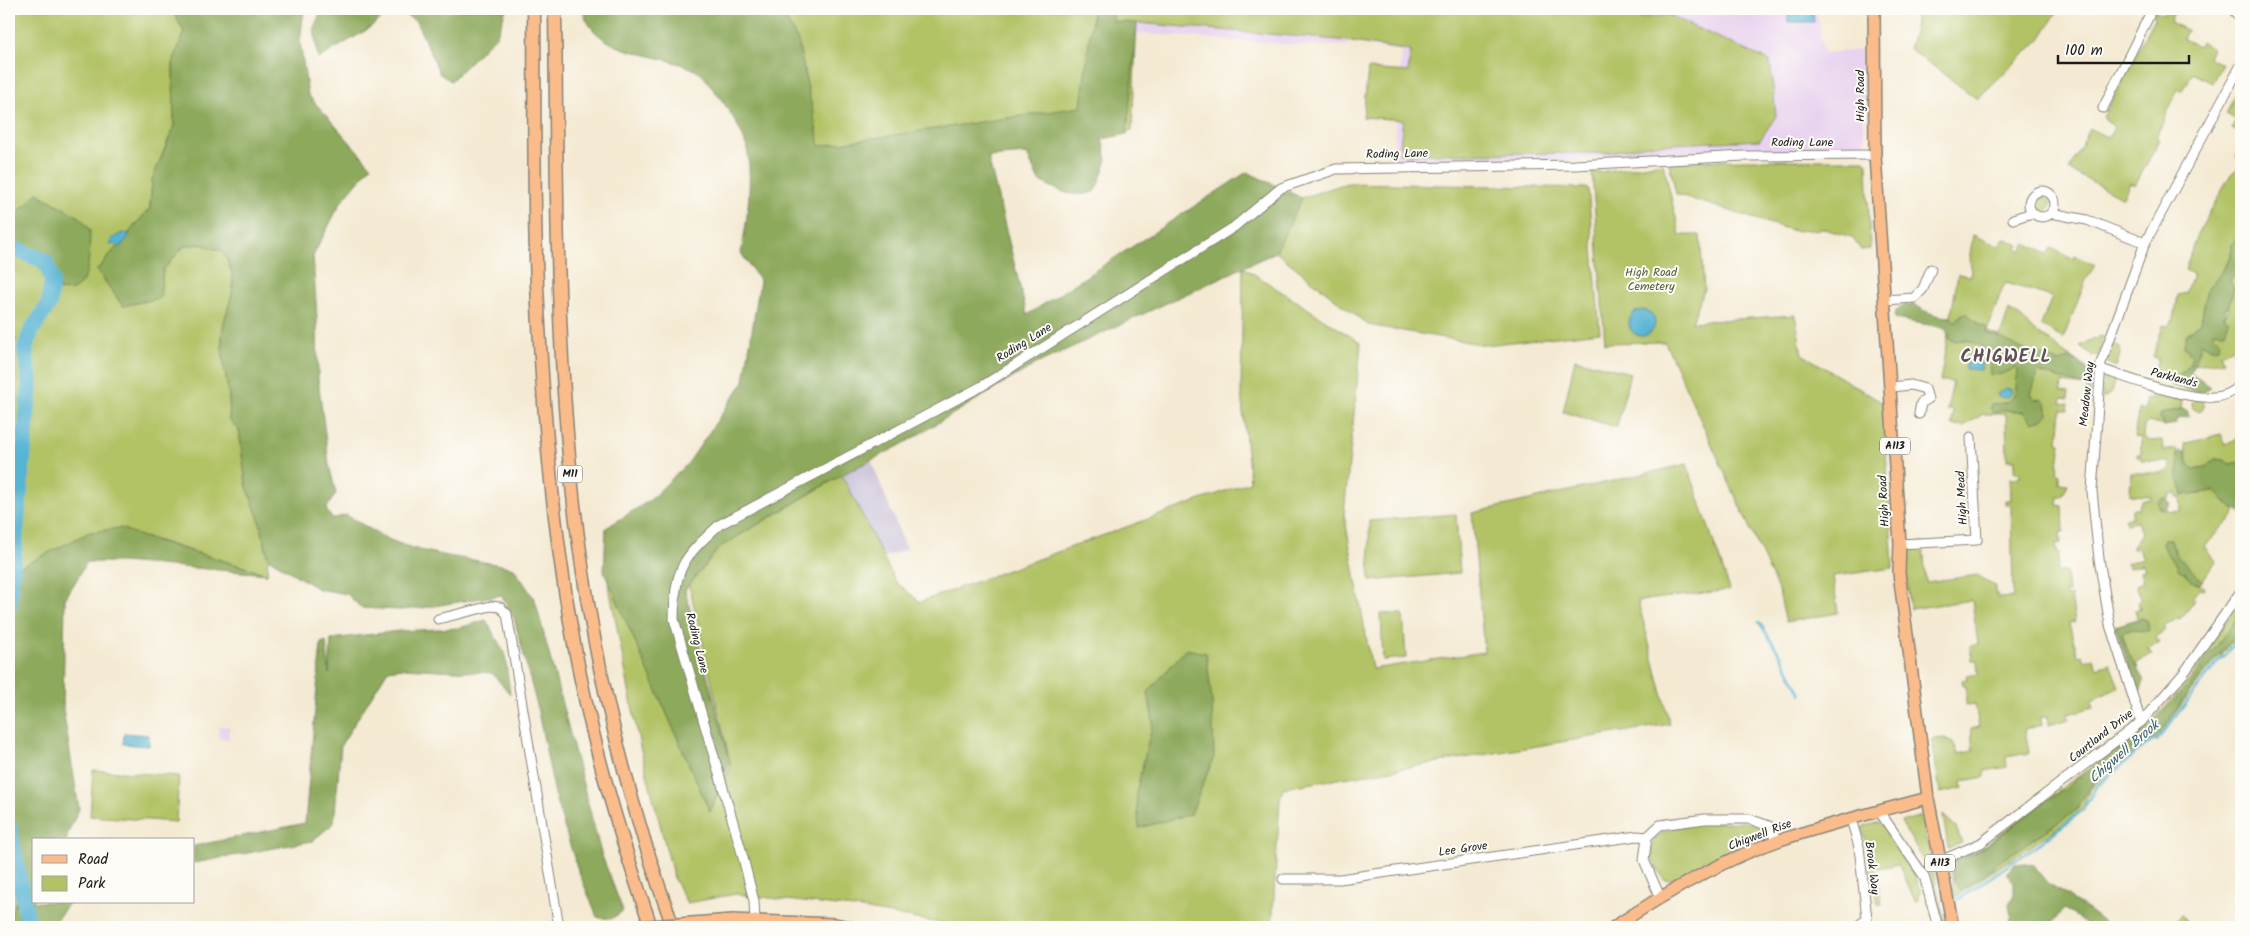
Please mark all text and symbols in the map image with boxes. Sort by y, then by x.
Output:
scale bar [2058,32,2189,64]
text: 100 m [2065,39,2103,63]
street label: High Road [1851,69,1870,122]
street label: Roding Lane [1771,133,1834,152]
street label: Roding Lane [1366,144,1429,164]
park label: High Road Cemetery [1625,263,1678,296]
street label: Roding Lane [993,318,1056,368]
district label: CHIGWELL [1961,343,2051,372]
street label: Meadow Way [2074,360,2100,428]
street label: Parklands [2149,363,2199,393]
road number: A113 [1880,438,1910,454]
road number: M11 [558,466,582,482]
street label: High Mead [1951,469,1973,526]
street label: High Road [1873,474,1895,527]
street label: Roding Lane [680,611,714,676]
street label: Courtland Drive [2064,704,2138,767]
water label: Chigwell Brook [2084,714,2166,789]
street label: Chigwell Rise [1725,814,1795,856]
street label: Lee Grove [1437,836,1489,862]
legend [32,838,195,904]
street label: Brook Way [1859,840,1885,896]
text: Road [78,848,109,872]
road number: A113 [1925,854,1955,871]
text: Park [78,872,106,896]

